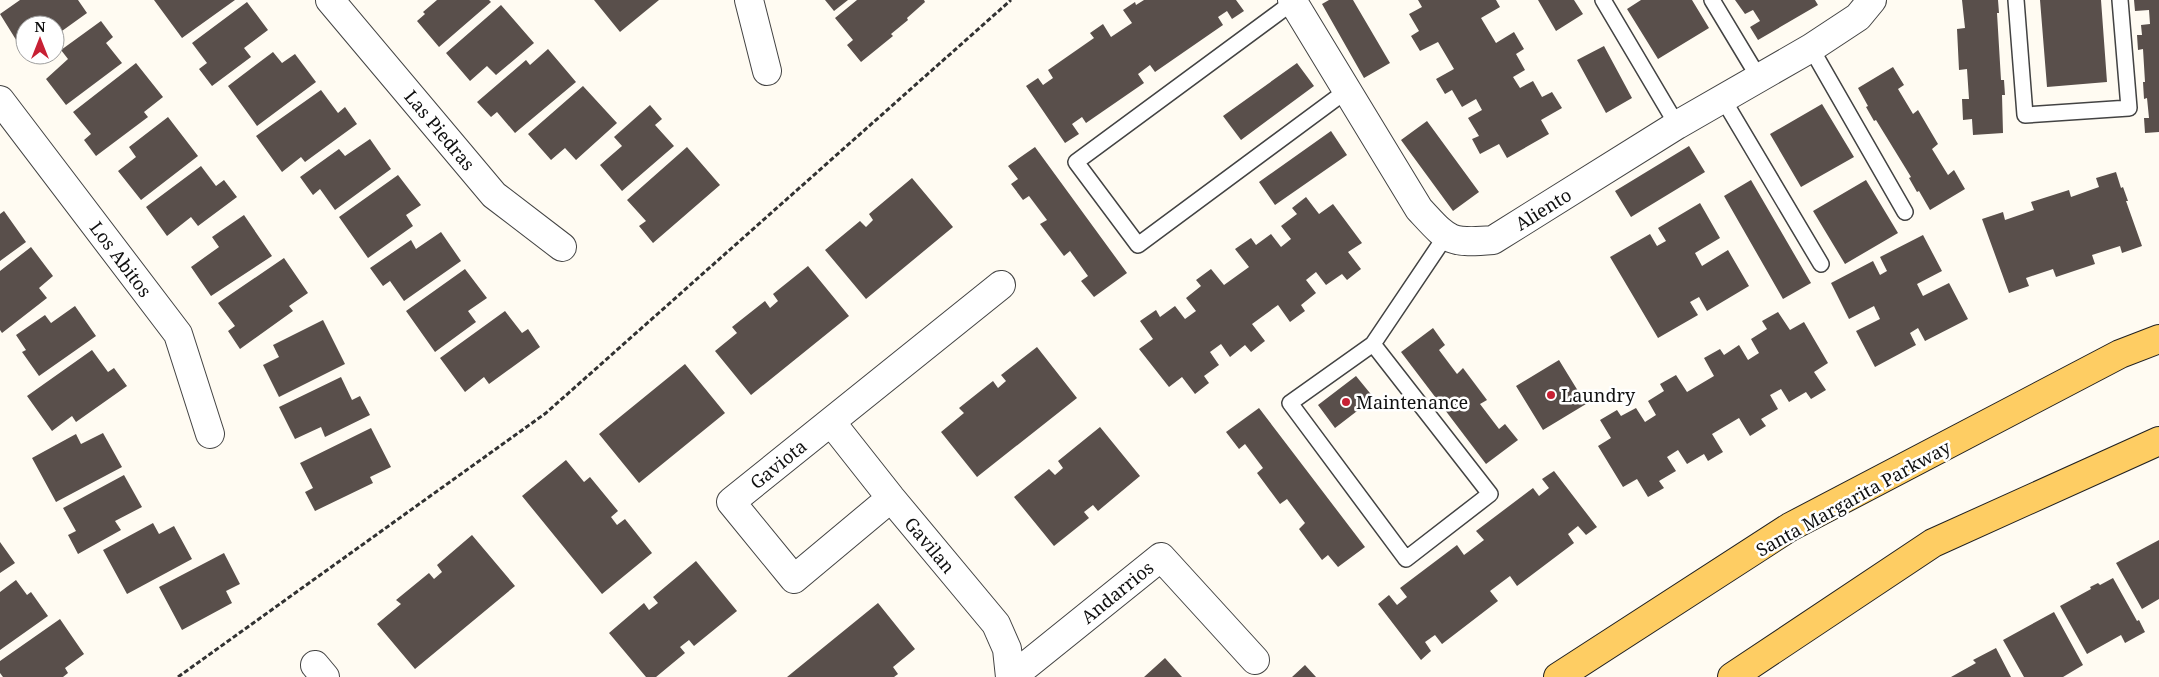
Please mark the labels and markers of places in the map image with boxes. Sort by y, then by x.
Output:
place label: Laundry [1561,383,1636,407]
marker: Laundry [1545,389,1557,401]
place label: Maintenance [1356,390,1468,414]
marker: Maintenance [1340,396,1352,408]

